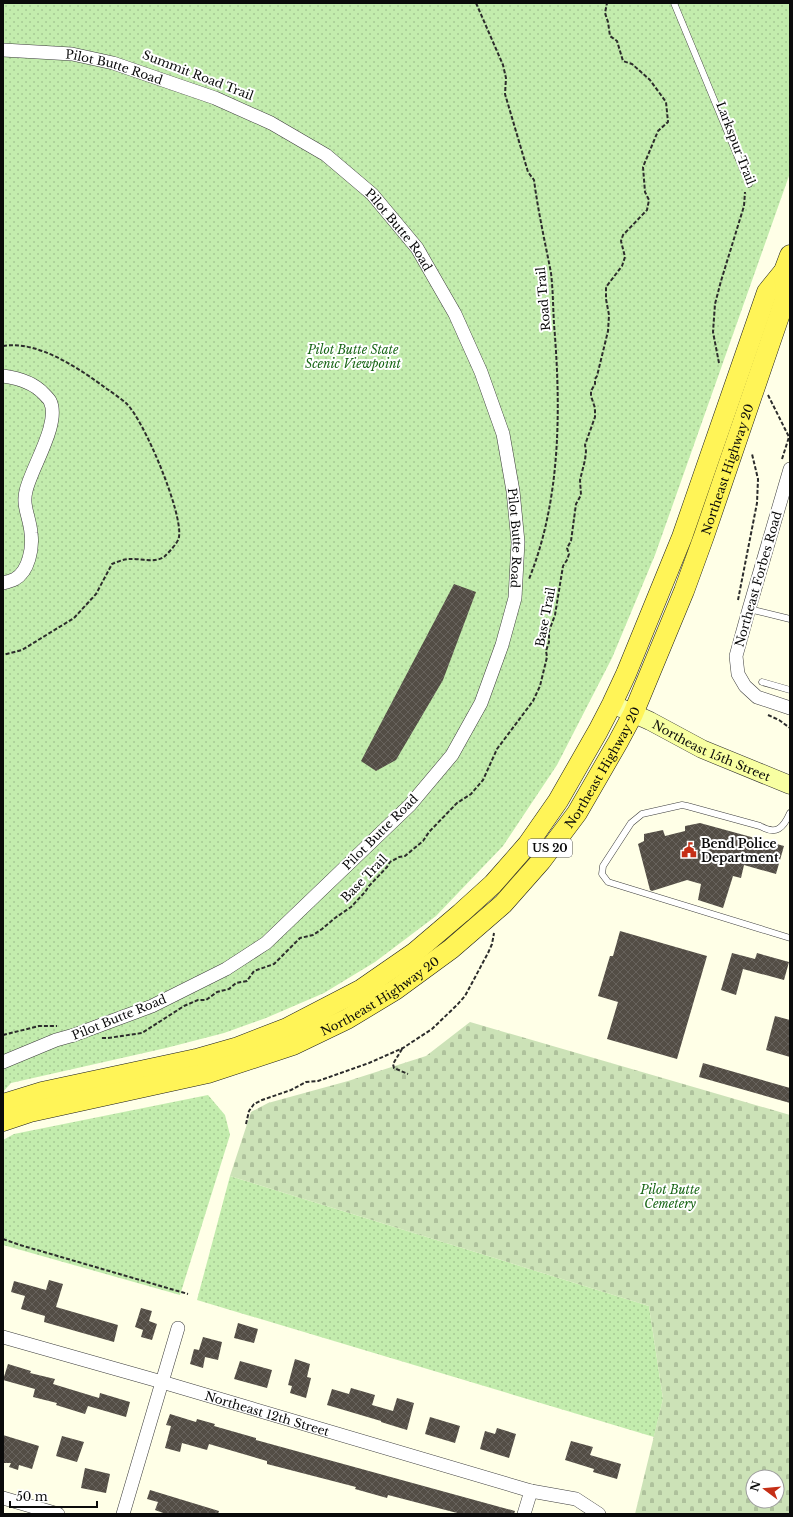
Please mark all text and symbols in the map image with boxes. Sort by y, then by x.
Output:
street label: Pilot Butte Road [65,46,165,87]
street label: Summit Road Trail [140,47,256,103]
street label: Larkspur Trail [713,99,759,187]
street label: Pilot Butte Road [363,185,436,273]
street label: Road Trail [533,266,553,332]
park label: Pilot Butte State Scenic Viewpoint [305,342,402,371]
street label: Northeast Highway 20 [698,401,756,536]
street label: Pilot Butte Road [505,487,526,589]
street label: Northeast Forbes Road [731,509,785,649]
street label: Base Trail [532,586,558,648]
street label: Northeast Highway 20 [561,704,643,831]
street label: Northeast 15th Street [650,716,773,784]
street label: Pilot Butte Road [339,791,421,873]
place label: Bend Police Department [701,836,779,865]
road number: US 20 [528,839,572,857]
public building icon: Bend Police Department [680,841,698,859]
street label: Base Trail [338,851,390,905]
street label: Northeast Highway 20 [318,953,442,1038]
street label: Pilot Butte Road [70,991,168,1043]
park label: Pilot Butte Cemetery [639,1182,700,1211]
street label: Northeast 12th Street [203,1388,332,1439]
north arrow [745,1469,785,1509]
text: N [747,1479,764,1493]
scale bar [10,1483,97,1509]
text: 50 m [16,1489,48,1504]

